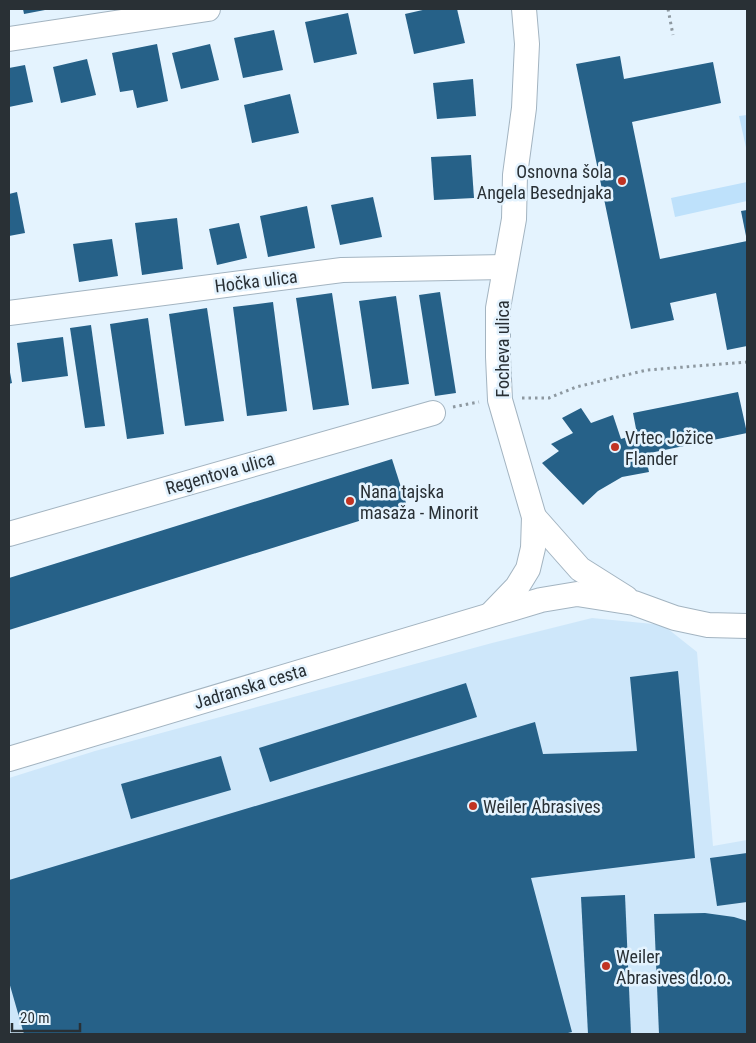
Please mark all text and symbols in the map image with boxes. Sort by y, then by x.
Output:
place label: Osnovna šola Angela Besednjaka [477,161,612,203]
marker: Osnovna šola Angela Besednjaka [616,175,628,187]
street label: Hočka ulica [213,266,299,296]
street label: Focheva ulica [492,300,513,398]
place label: Vrtec Jožice Flander [625,427,713,469]
marker: Vrtec Jožice Flander [609,441,621,453]
street label: Regentova ulica [163,447,277,499]
place label: Nana tajska masaža - Minorit [360,481,479,523]
marker: Nana tajska masaža - Minorit [344,495,356,507]
street label: Jadranska cesta [191,659,309,713]
place label: Weiler Abrasives [483,796,601,817]
marker: Weiler Abrasives [467,800,479,812]
place label: Weiler Abrasives d.o.o. [616,946,731,988]
marker: Weiler Abrasives d.o.o. [600,960,612,972]
scale bar [12,1000,80,1032]
text: 20 m [20,1009,50,1027]

